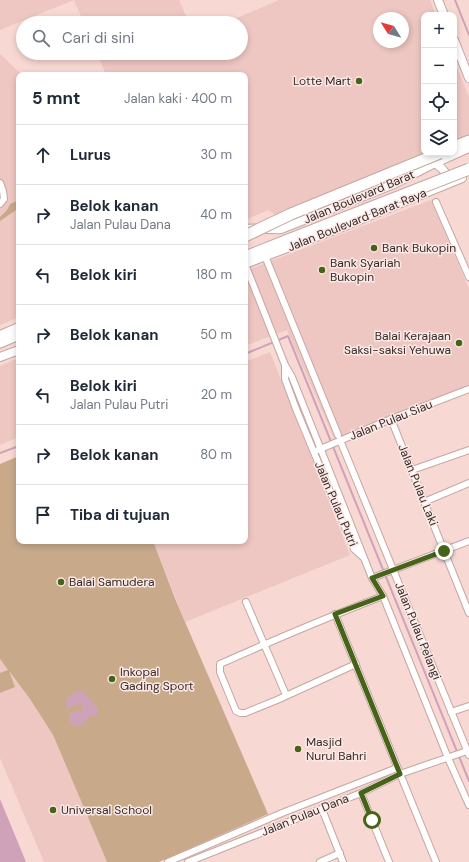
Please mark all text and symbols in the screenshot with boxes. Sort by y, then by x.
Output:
north arrow [373,12,409,48]
map controls [421,12,457,156]
button: + [421,12,457,48]
search box [16,16,248,60]
icon: search [30,27,52,49]
text: Cari di sini [62,28,134,48]
button: − [421,48,457,84]
place label: Lotte Mart [293,73,351,89]
marker: Lotte Mart [354,76,364,86]
button: locate [421,84,457,120]
text: 5 mnt [32,87,80,109]
text: Jalan kaki · 400 m [124,90,232,107]
button: layers [421,120,457,156]
icon: ahead [32,144,54,166]
text: Lurus [70,145,111,165]
text: 30 m [200,146,232,163]
street label: Jalan Boulevard Barat [301,166,417,228]
street label: Jalan Boulevard Barat Raya [285,185,429,255]
text: Belok kanan [70,196,158,216]
icon: right [32,204,54,226]
text: 40 m [200,206,232,223]
text: Jalan Pulau Dana [70,216,171,233]
place label: Bank Bukopin [382,240,456,256]
marker: Bank Bukopin [369,243,379,253]
place label: Bank Syariah Bukopin [330,255,401,285]
icon: left [32,264,54,286]
text: Belok kiri [70,265,137,285]
marker: Bank Syariah Bukopin [317,265,327,275]
text: 180 m [196,266,232,283]
icon: right [32,324,54,346]
text: Belok kanan [70,325,158,345]
text: 50 m [200,326,232,343]
place label: Balai Kerajaan Saksi-saksi Yehuwa [344,328,451,358]
marker: Balai Kerajaan Saksi-saksi Yehuwa [454,338,464,348]
text: Belok kiri [70,376,137,396]
icon: left [32,384,54,406]
text: 20 m [201,386,232,403]
text: Jalan Pulau Putri [70,396,168,413]
street label: Jalan Pulau Siau [347,396,435,444]
street label: Jalan Pulau Laki [394,442,442,528]
icon: right [32,444,54,466]
text: Belok kanan [70,445,158,465]
text: 80 m [200,446,232,463]
street label: Jalan Pulau Putri [311,459,361,549]
icon: arrive [32,504,54,526]
text: Tiba di tujuan [70,505,170,525]
route end [435,542,453,560]
place label: Balai Samudera [69,574,154,590]
marker: Balai Samudera [56,577,66,587]
street label: Jalan Pulau Pelangi [391,580,445,682]
place label: Inkopal Gading Sport [120,664,194,694]
marker: Inkopal Gading Sport [107,674,117,684]
place label: Masjid Nurul Bahri [306,734,366,764]
marker: Masjid Nurul Bahri [293,744,303,754]
street label: Jalan Pulau Dana [259,790,351,840]
place label: Universal School [61,802,152,818]
marker: Universal School [48,805,58,815]
route start [363,811,381,829]

